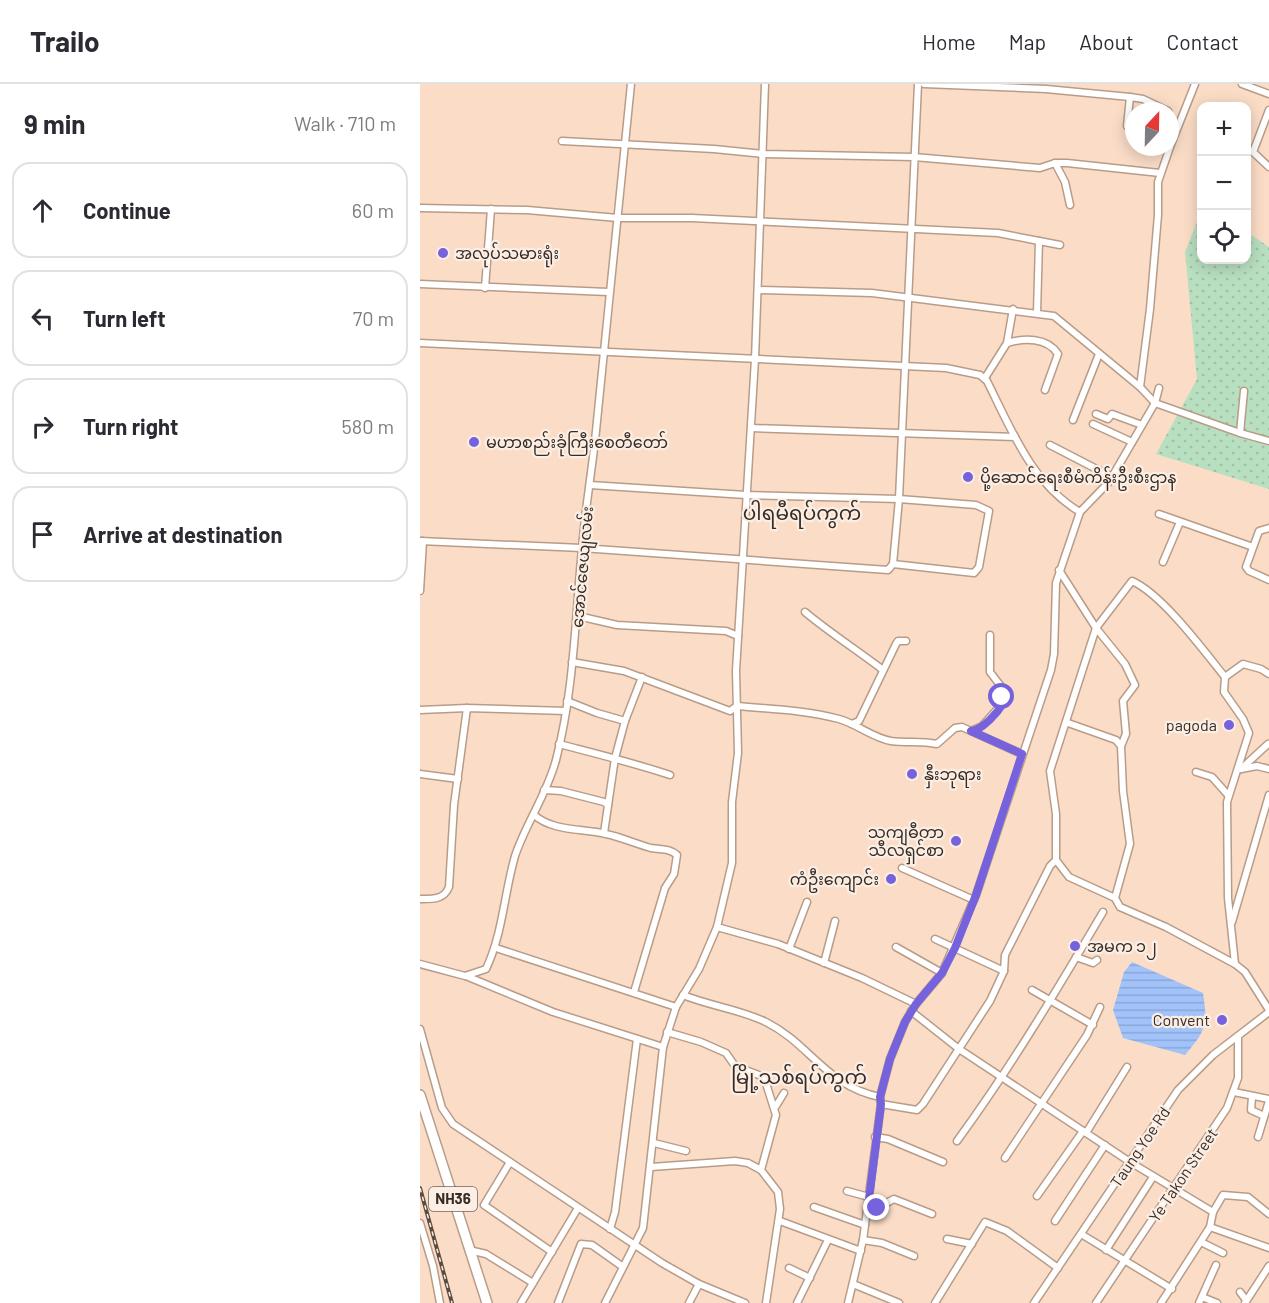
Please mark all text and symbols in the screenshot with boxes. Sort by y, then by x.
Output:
text: Trailo [30,24,100,58]
text: Home [922,29,976,54]
text: Map [1009,29,1046,54]
text: About [1079,29,1134,54]
text: Contact [1167,29,1239,54]
north arrow [1125,102,1179,156]
map controls [1197,102,1251,264]
button: + [1197,102,1251,156]
text: 9 min [24,108,86,139]
text: Walk · 710 m [294,111,396,135]
button: − [1197,156,1251,210]
icon: ahead [26,194,59,227]
text: Continue [83,197,171,223]
text: 60 m [352,198,394,222]
button: locate [1197,210,1251,264]
place label: အလုပ်သမားရုံး [455,242,559,268]
marker: အလုပ်သမားရုံး [436,246,450,260]
icon: left [26,302,59,335]
text: Turn left [83,305,166,331]
text: 70 m [353,306,394,330]
icon: right [26,410,59,443]
text: Turn right [83,413,178,439]
text: 580 m [341,414,394,438]
place label: မဟာစည်းခုံကြီးစေတီတော် [486,431,668,457]
marker: မဟာစည်းခုံကြီးစေတီတော် [467,435,481,449]
place label: ပို့ဆောင်ရေးစီမံကိန်းဦးစီးဌာန [980,466,1176,491]
marker: ပို့ဆောင်ရေးစီမံကိန်းဦးစီးဌာန [961,470,975,484]
district label: ပါရမီရပ်ကွက် [743,499,861,529]
street label: အောင်ဇေယျလမ်း [566,505,601,629]
icon: arrive [26,518,59,551]
text: Arrive at destination [83,521,282,547]
route start [988,683,1014,709]
place label: pagoda [1166,715,1217,734]
marker: pagoda [1222,718,1236,732]
place label: နှီးဘုရား [924,764,981,789]
marker: နှီးဘုရား [905,767,919,781]
place label: သကျဓီတာ သီလရှင်စာ [868,822,944,865]
marker: သကျဓီတာ သီလရှင်စာ [949,834,963,848]
place label: ကံဦးကျောင်း [790,868,879,893]
marker: ကံဦးကျောင်း [884,872,898,886]
place label: အမက ၁၂ [1087,936,1157,960]
marker: အမက ၁၂ [1068,939,1082,953]
place label: Convent [1153,1010,1210,1029]
marker: Convent [1215,1013,1229,1027]
district label: မြို့သစ်ရပ်ကွက် [731,1063,867,1093]
street label: Taung Yoe Rd [1106,1103,1173,1191]
street label: Ye Takon Street [1144,1124,1221,1225]
road number: NH36 [429,1187,477,1211]
route end [863,1194,889,1220]

